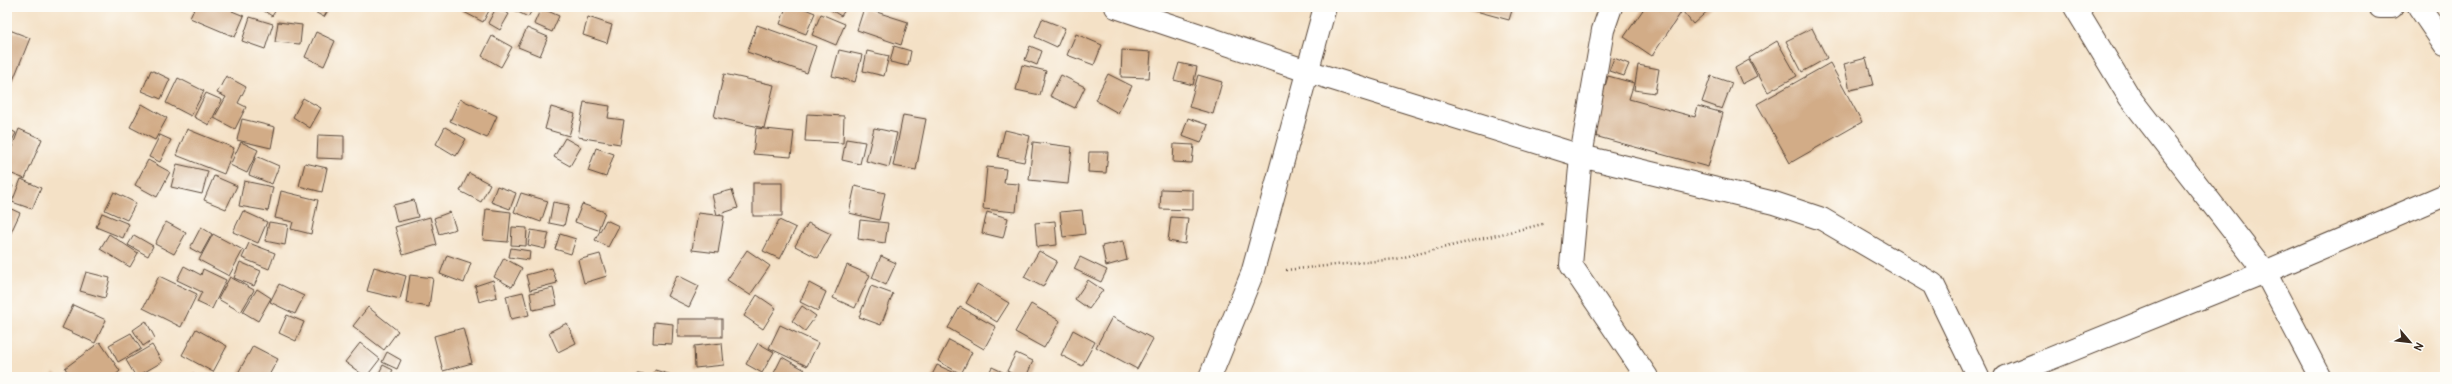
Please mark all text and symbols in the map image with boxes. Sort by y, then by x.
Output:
north arrow [2390,322,2430,362]
text: N [2411,340,2426,353]

